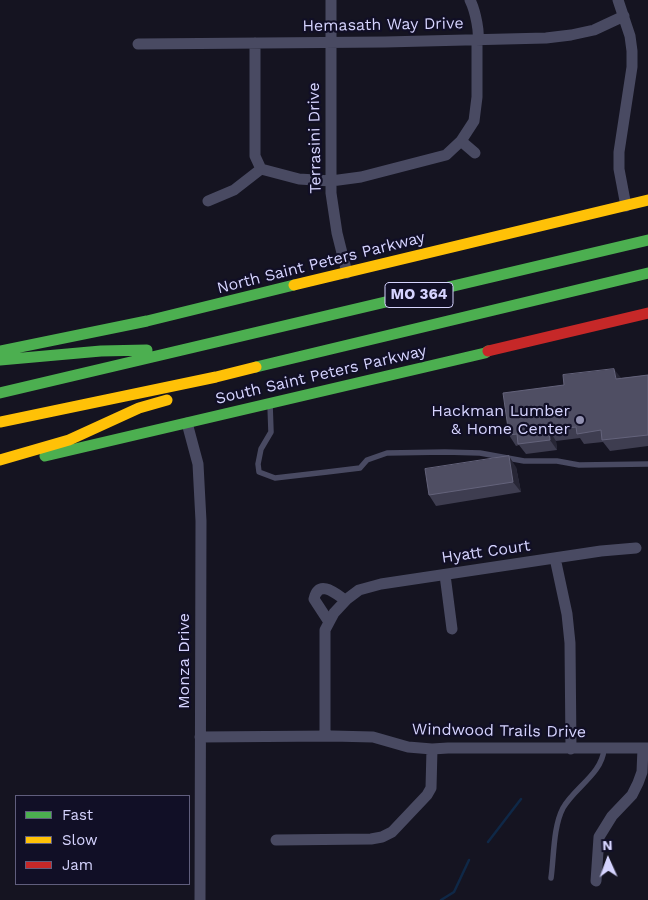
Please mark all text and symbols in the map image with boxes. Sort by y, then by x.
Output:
street label: Hemasath Way Drive [302,14,464,36]
street label: Terrasini Drive [304,82,326,194]
street label: North Saint Peters Parkway [215,228,427,298]
road number: MO 364 [385,282,453,308]
street label: South Saint Peters Parkway [213,341,429,409]
place label: Hackman Lumber & Home Center [431,401,570,439]
marker: Hackman Lumber & Home Center [574,414,586,426]
street label: Hyatt Court [440,536,532,568]
street label: Monza Drive [174,613,194,709]
street label: Windwood Trails Drive [412,720,586,742]
legend [15,795,190,885]
text: Fast [62,806,93,824]
text: Slow [62,831,98,849]
north arrow [583,835,633,885]
text: N [602,837,613,853]
text: Jam [62,856,93,874]

